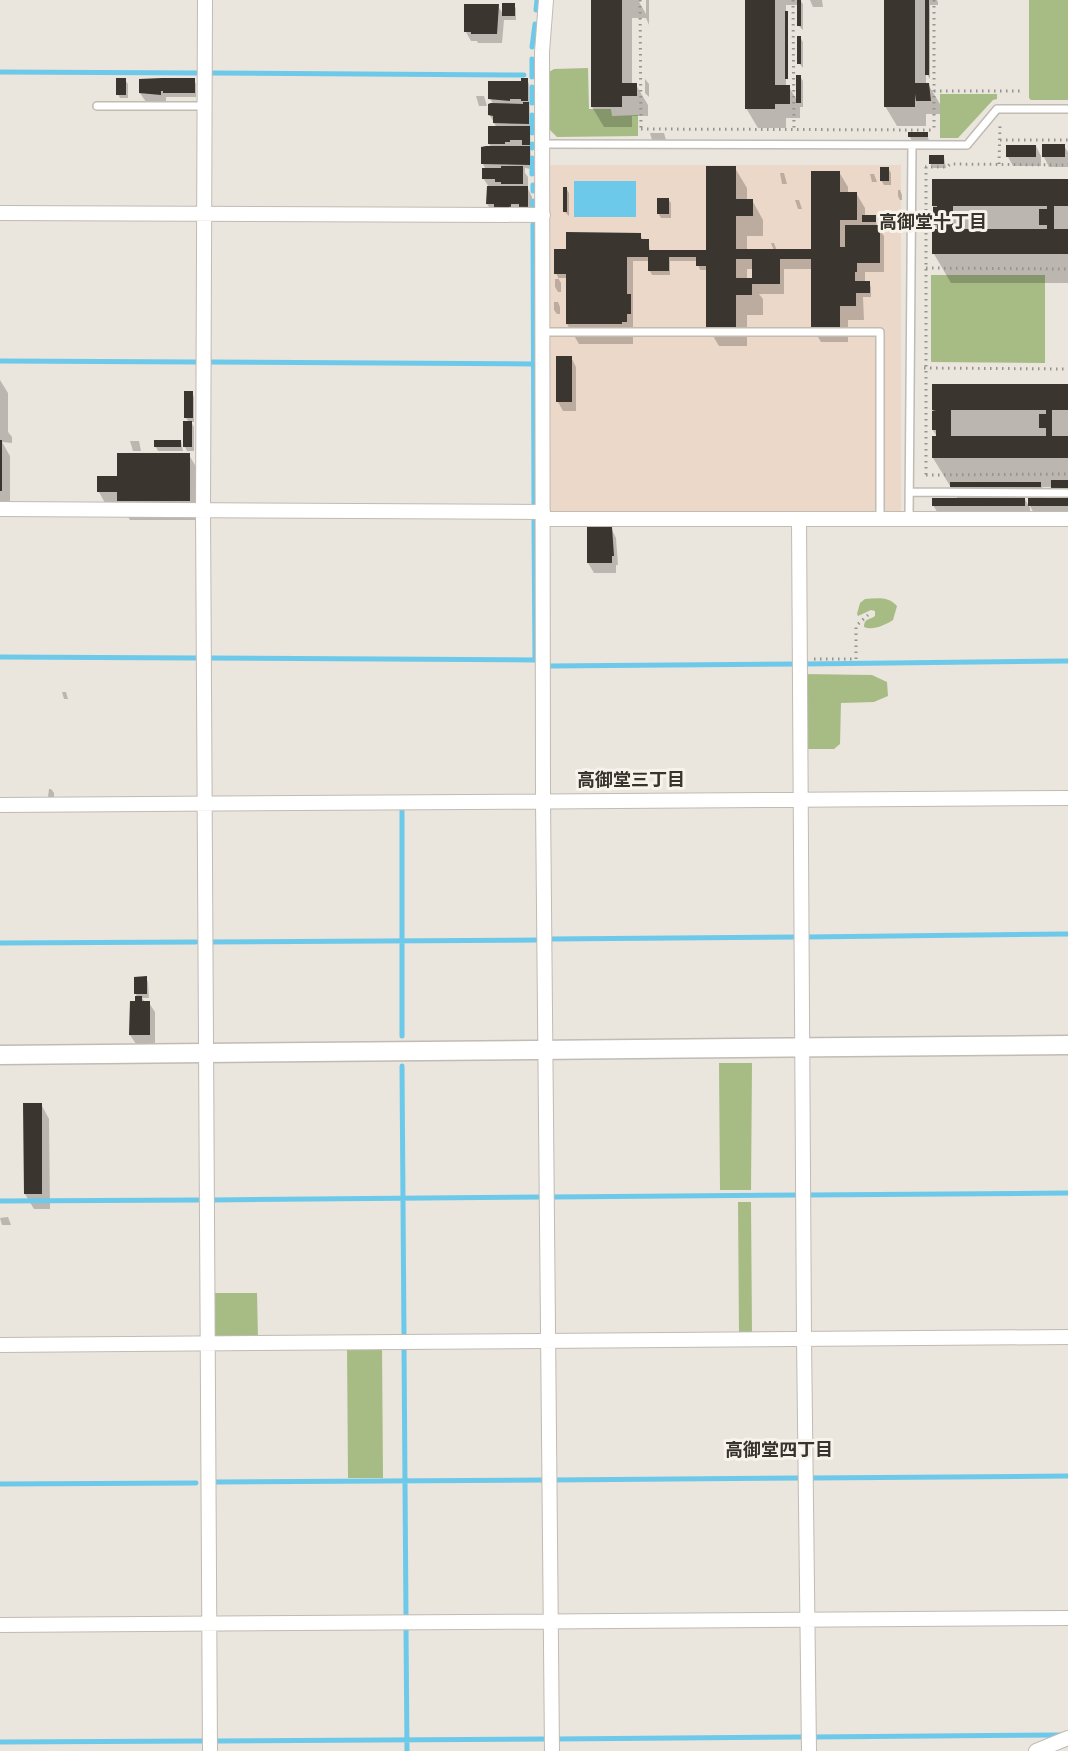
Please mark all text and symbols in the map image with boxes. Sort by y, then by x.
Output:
district label: 高御堂十丁目 [879,210,987,232]
district label: 高御堂三丁目 [577,768,685,790]
district label: 高御堂四丁目 [725,1438,833,1460]

